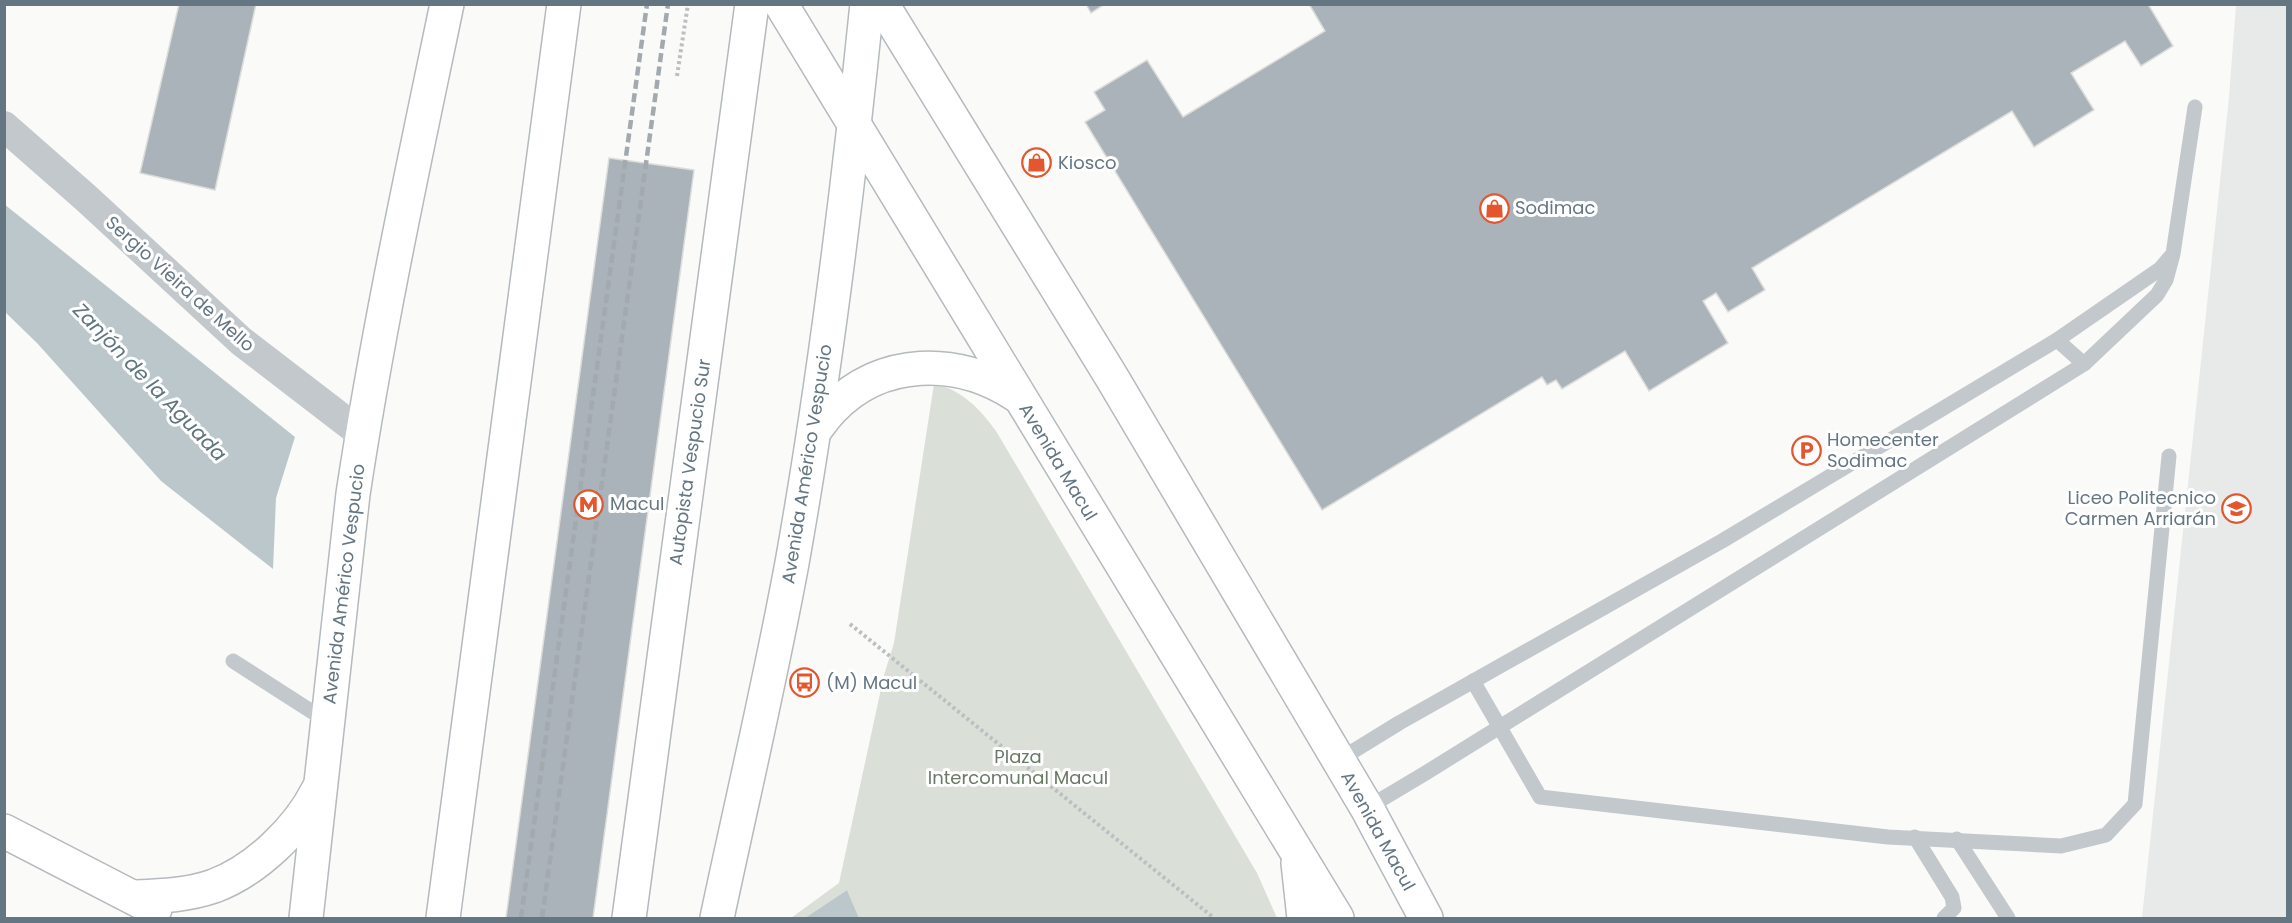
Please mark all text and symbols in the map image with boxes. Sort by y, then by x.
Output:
shop icon: Kiosco [1021,147,1053,179]
place label: Kiosco [1058,150,1117,175]
shop icon: Sodimac [1478,192,1510,224]
place label: Sodimac [1515,195,1595,220]
street label: Sergio Vieira de Mello [100,210,260,357]
water label: Zanjón de la Aguada [66,296,233,467]
street label: Avenida Américo Vespucio [775,342,838,585]
street label: Autopista Vespucio Sur [663,357,716,567]
street label: Avenida Macul [1013,398,1103,525]
place label: Homecenter Sodimac [1827,427,1939,473]
parking icon: Homecenter Sodimac [1790,434,1822,466]
street label: Avenida Américo Vespucio [316,462,371,706]
place label: Liceo Politecnico Carmen Arriarán [2065,485,2216,531]
metro station icon: Macul [573,488,605,520]
place label: Macul [610,491,665,516]
school or university icon: Liceo Politecnico Carmen Arriarán [2221,492,2253,524]
bus stop icon: (M) Macul [789,667,821,699]
place label: (M) Macul [826,670,917,695]
park label: Plaza Intercomunal Macul [928,744,1108,790]
street label: Avenida Macul [1335,767,1422,895]

